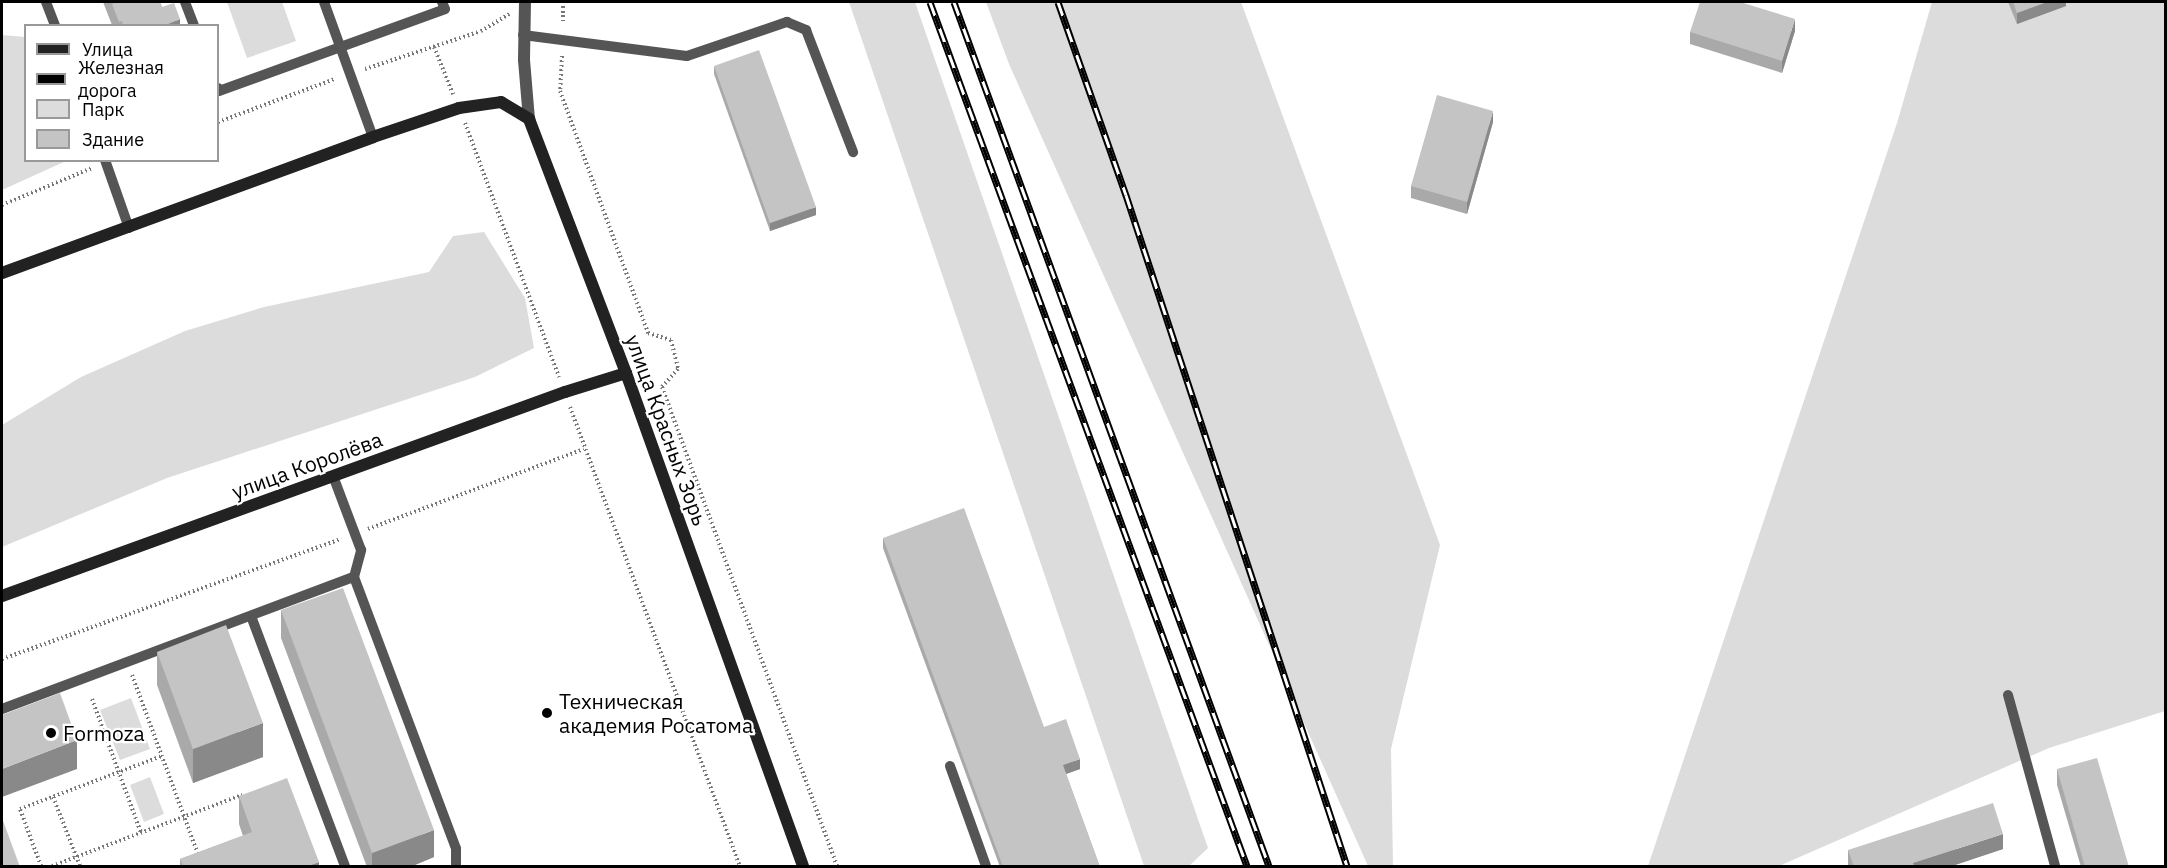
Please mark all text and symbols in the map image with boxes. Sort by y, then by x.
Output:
legend [24,24,219,162]
text: Улица [82,38,133,61]
text: Железная дорога [78,56,164,102]
text: Парк [82,98,124,121]
text: Здание [82,128,144,151]
street label: улица Красных Зорь [621,331,713,529]
street label: улица Королёва [228,426,386,504]
place label: Техническая академия Росатома [559,688,753,738]
marker: Техническая академия Росатома [540,706,554,720]
place label: Formoza [63,720,145,746]
marker: Formoza [44,726,58,740]

